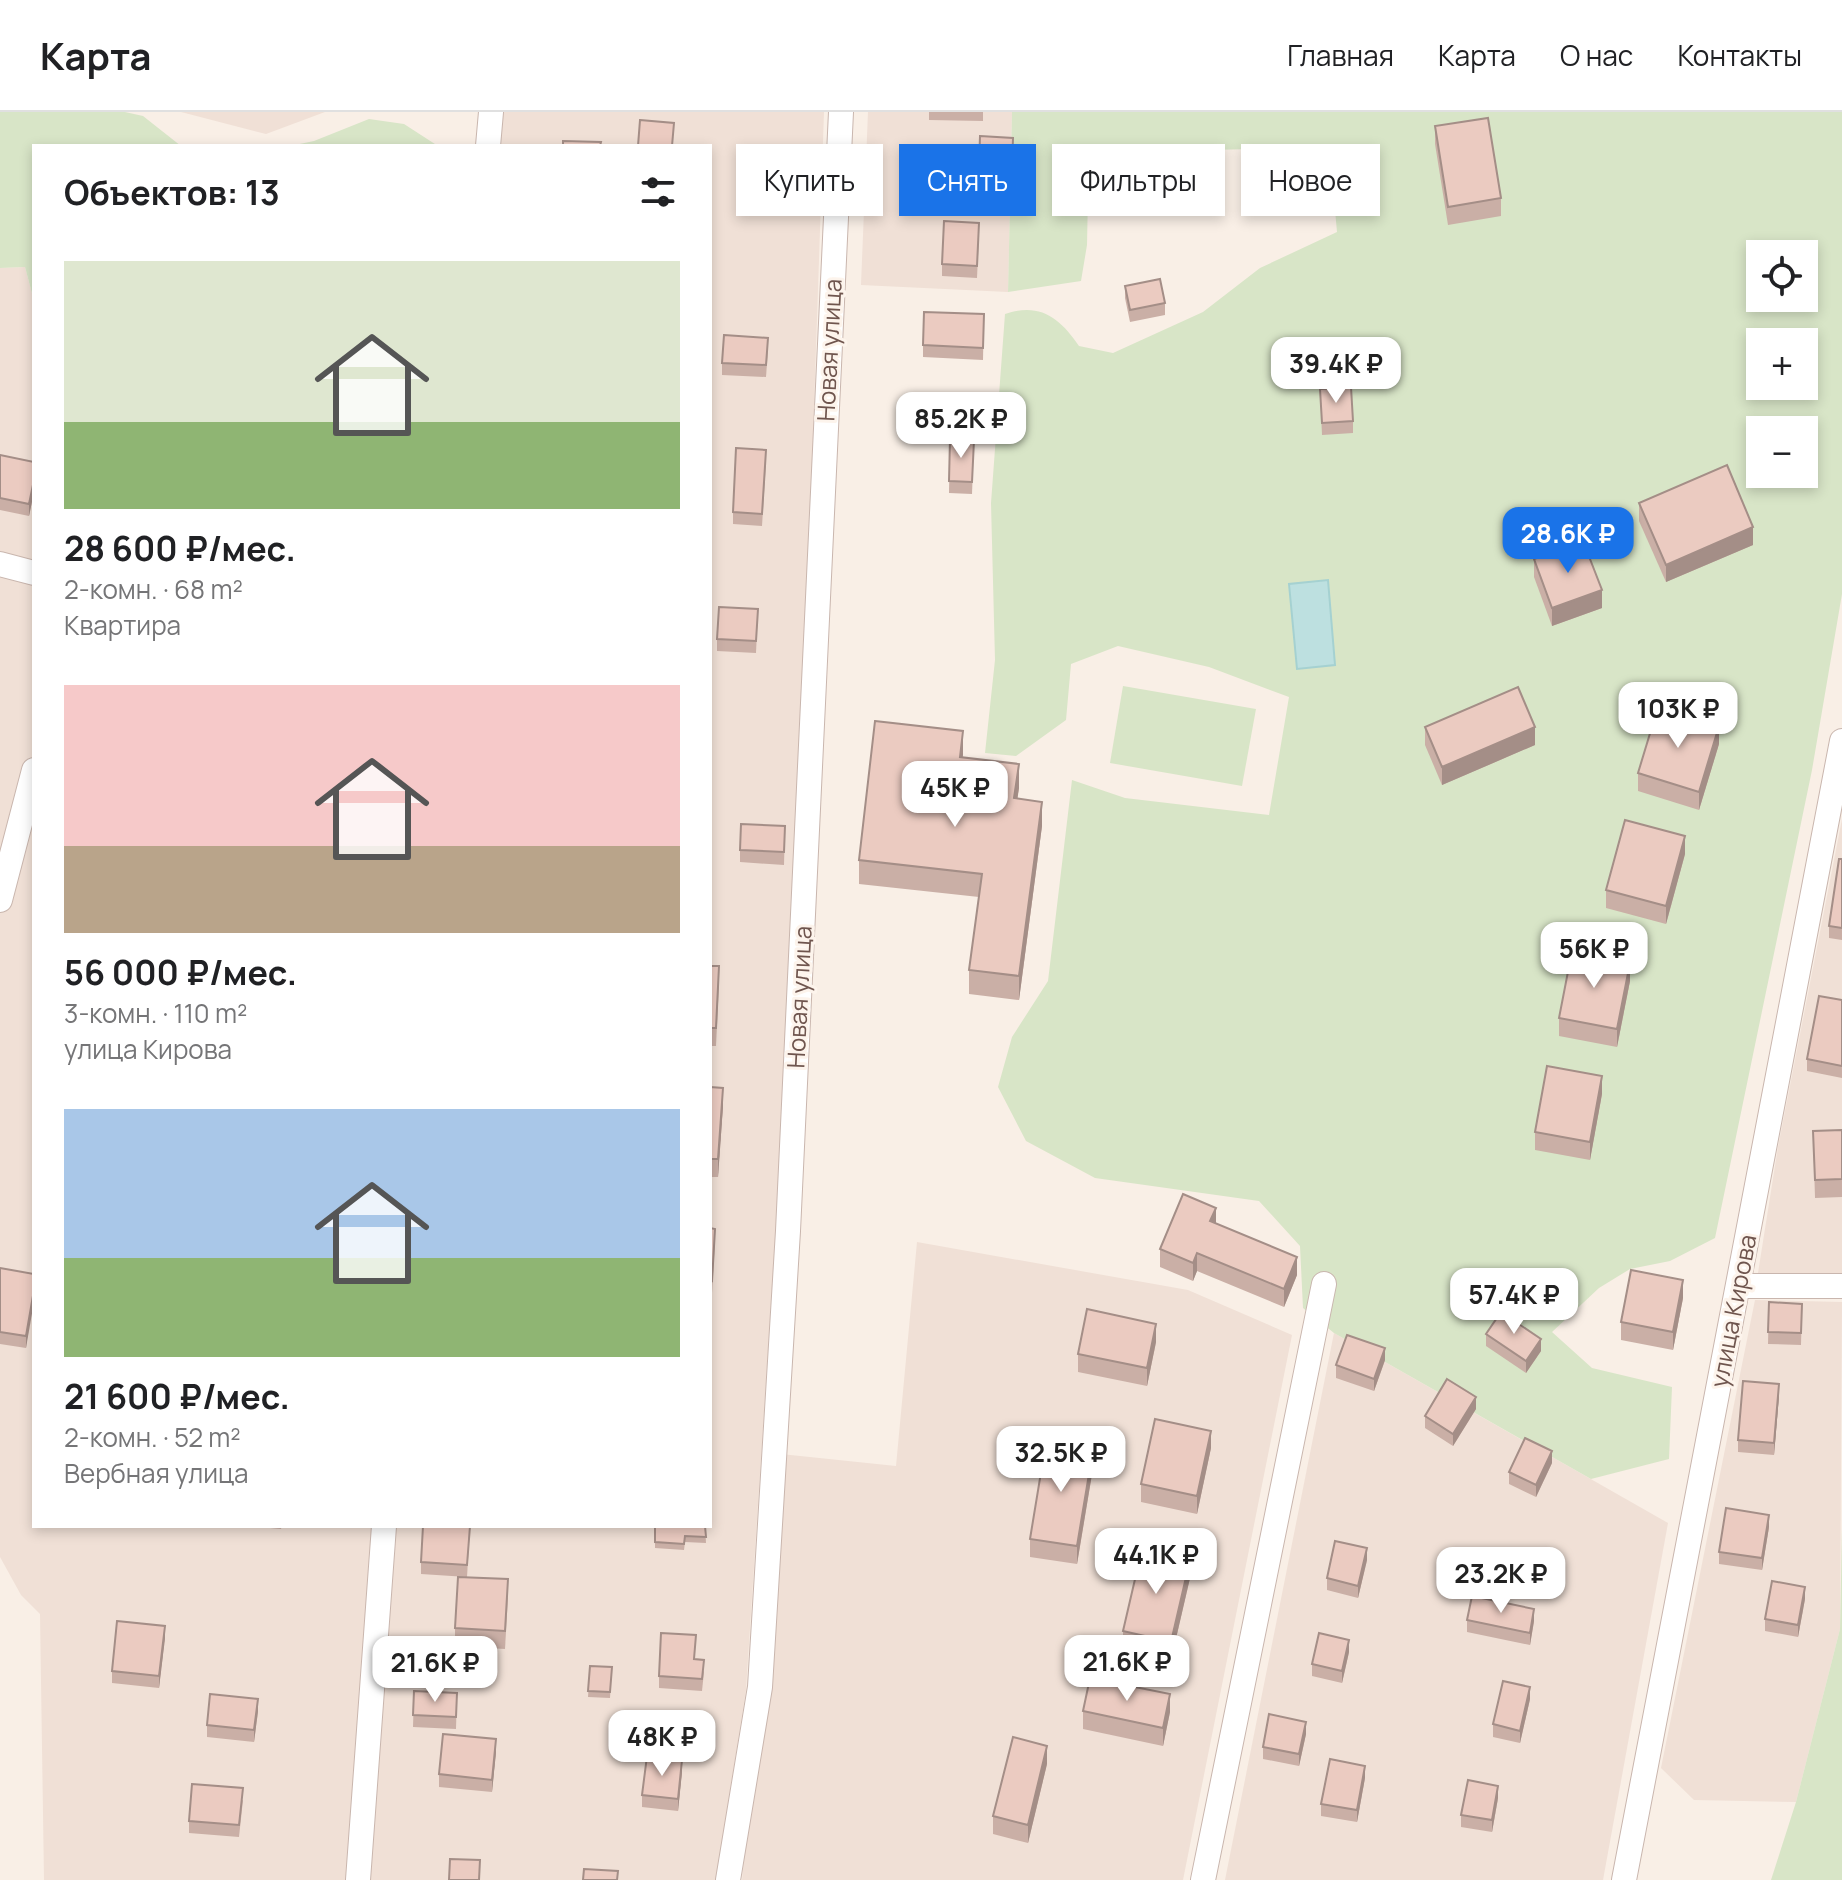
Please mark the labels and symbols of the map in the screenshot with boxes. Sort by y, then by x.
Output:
street label: Новая улица [808,278,849,422]
pin: 39.4K ₽ [1262,337,1410,405]
pin: 85.2K ₽ [887,392,1035,460]
pin: 28.6K ₽ [1494,507,1642,575]
pin: 103K ₽ [1613,682,1743,750]
pin: 45K ₽ [899,761,1011,829]
pin: 56K ₽ [1538,922,1650,990]
street label: Новая улица [778,925,819,1069]
street label: улица Кирова [1702,1231,1764,1390]
pin: 57.4K ₽ [1440,1268,1588,1336]
pin: 32.5K ₽ [987,1426,1135,1494]
pin: 44.1K ₽ [1082,1528,1230,1596]
pin: 23.2K ₽ [1427,1547,1575,1615]
pin: 21.6K ₽ [1053,1635,1201,1703]
pin: 21.6K ₽ [361,1636,509,1704]
pin: 48K ₽ [606,1710,718,1778]

